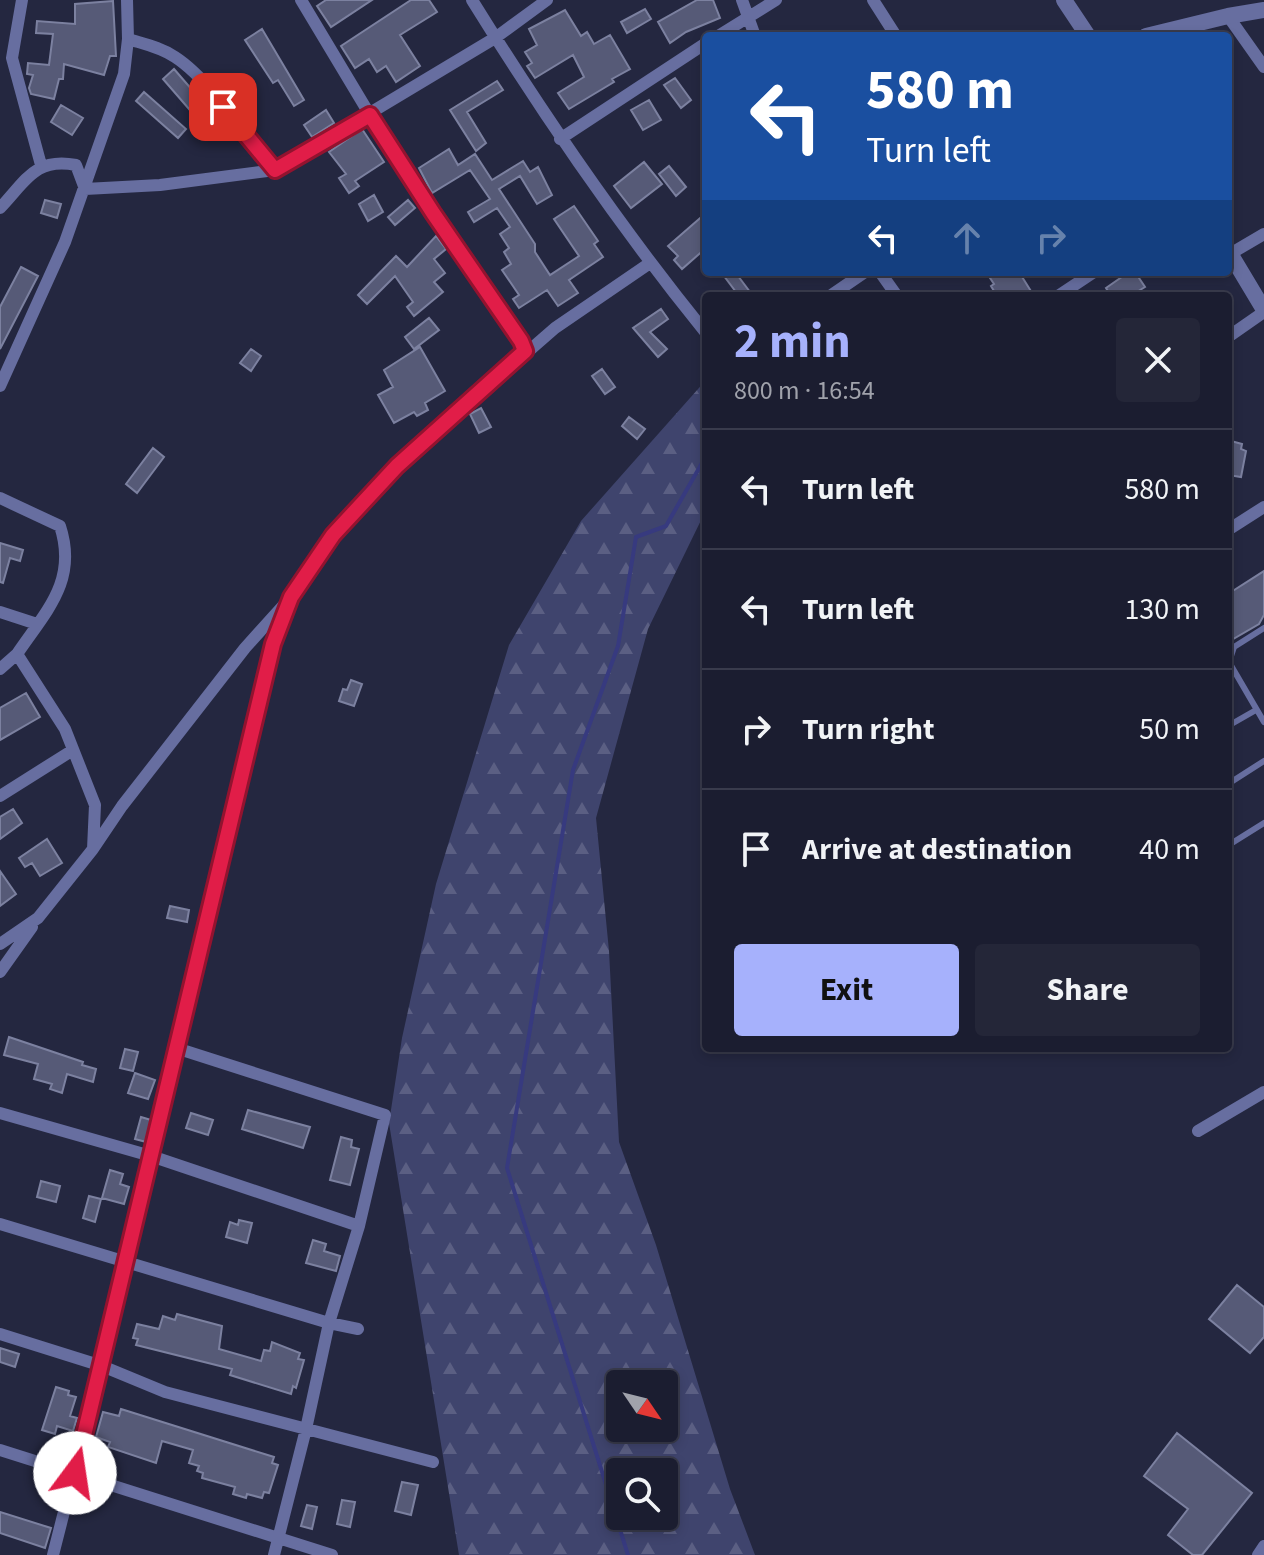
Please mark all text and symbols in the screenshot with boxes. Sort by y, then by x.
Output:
text: 580 m [866,51,1014,130]
icon: left [734,64,838,168]
pin [189,73,257,141]
icon: arrive [201,85,245,129]
text: Turn left [866,125,991,176]
icon: left [861,216,905,260]
icon: ahead [945,216,989,260]
icon: right [1029,216,1073,260]
text: 2 min [734,308,851,376]
button: close [1116,318,1200,402]
text: 800 m · 16:54 [734,372,875,409]
icon: left [734,467,778,511]
text: Turn left [802,468,914,511]
text: 580 m [1124,468,1200,511]
icon: left [734,587,778,631]
text: Turn left [802,588,914,631]
text: 130 m [1124,588,1200,631]
icon: right [734,707,778,751]
text: Turn right [802,708,934,751]
text: 50 m [1139,708,1200,751]
icon: arrive [734,827,778,871]
text: Arrive at destination [802,828,1072,871]
text: 40 m [1139,828,1200,871]
button: Exit [734,944,959,1036]
button: Share [975,944,1200,1036]
north arrow [606,1370,678,1442]
map controls [606,1370,678,1530]
position arrow [33,1431,117,1515]
button: search [606,1458,678,1530]

